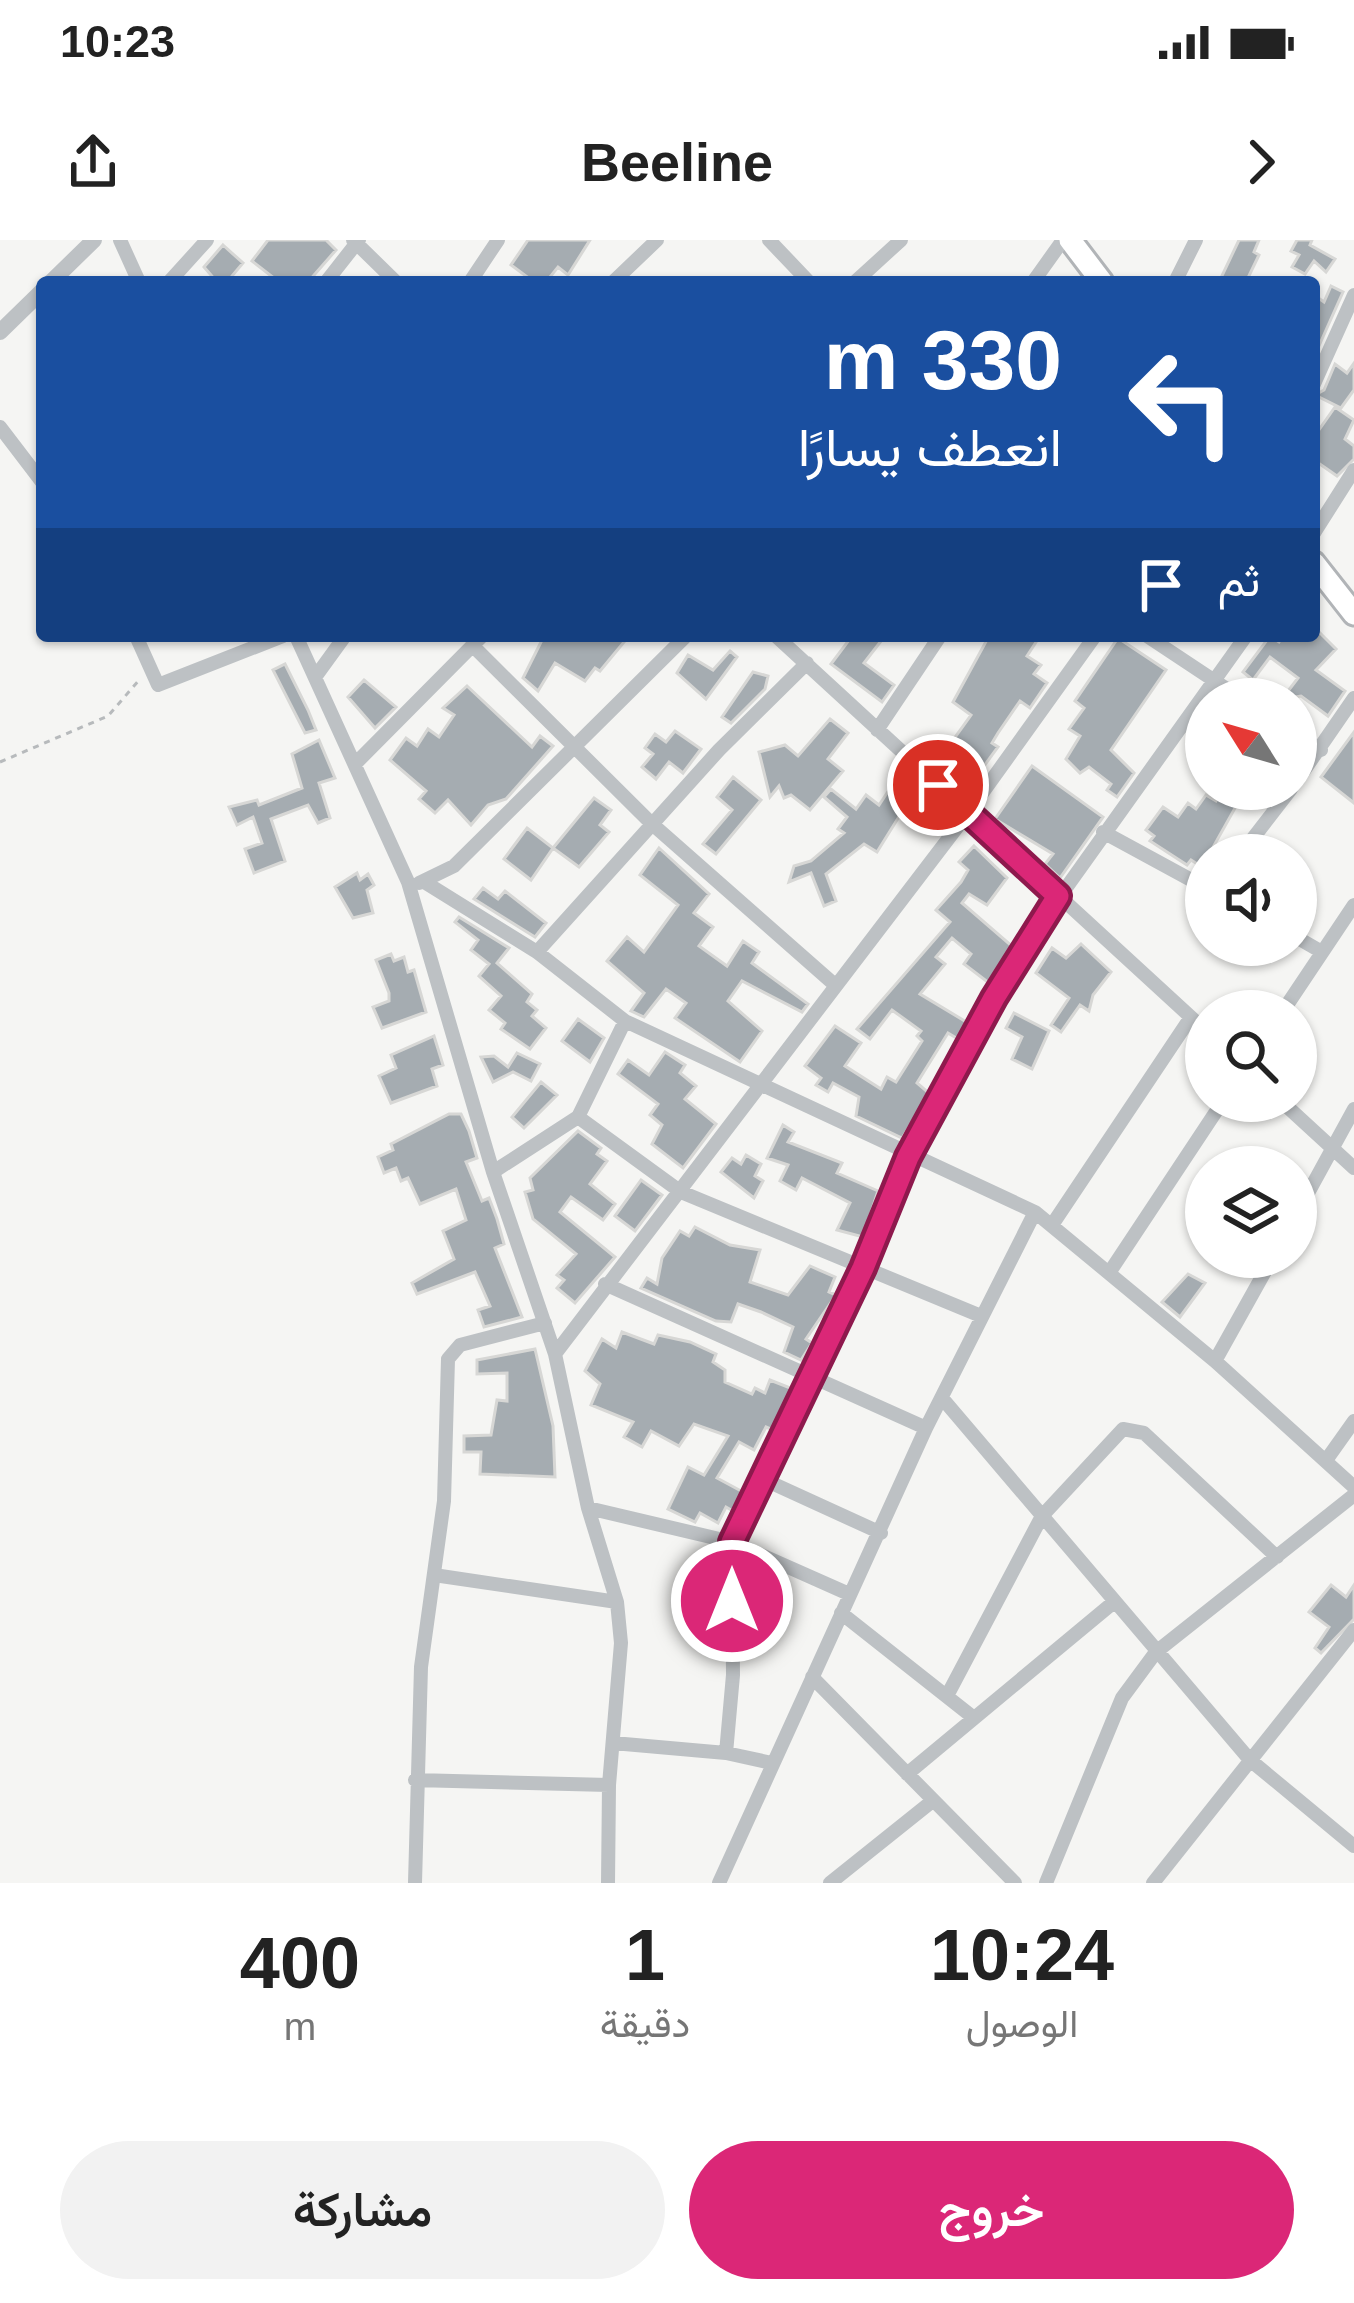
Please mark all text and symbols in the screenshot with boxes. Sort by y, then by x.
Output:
text: 10:23 [60,16,175,67]
icon: share [60,129,126,195]
icon: forward [1228,129,1294,195]
text: Beeline [581,132,773,192]
text: 330 m [824,313,1062,407]
icon: left [1104,324,1260,480]
text: انعطف يسارًا [798,417,1062,477]
icon: arrive [1128,552,1194,618]
text: ثم [1218,555,1260,606]
north arrow [1185,678,1317,810]
map controls [1185,678,1317,1278]
pin [887,734,989,836]
icon: arrive [905,752,971,818]
button: sound [1185,834,1317,966]
button: search [1185,990,1317,1122]
button: layers [1185,1146,1317,1278]
position arrow [669,1538,795,1664]
text: 1 [625,1915,665,1995]
text: 10:24 [930,1915,1114,1995]
text: 400 [240,1923,360,2003]
text: دقيقة [600,2002,690,2045]
text: الوصول [966,2002,1078,2045]
text: m [284,2005,316,2048]
button: مشاركة [60,2141,665,2279]
button: خروج [689,2141,1294,2279]

